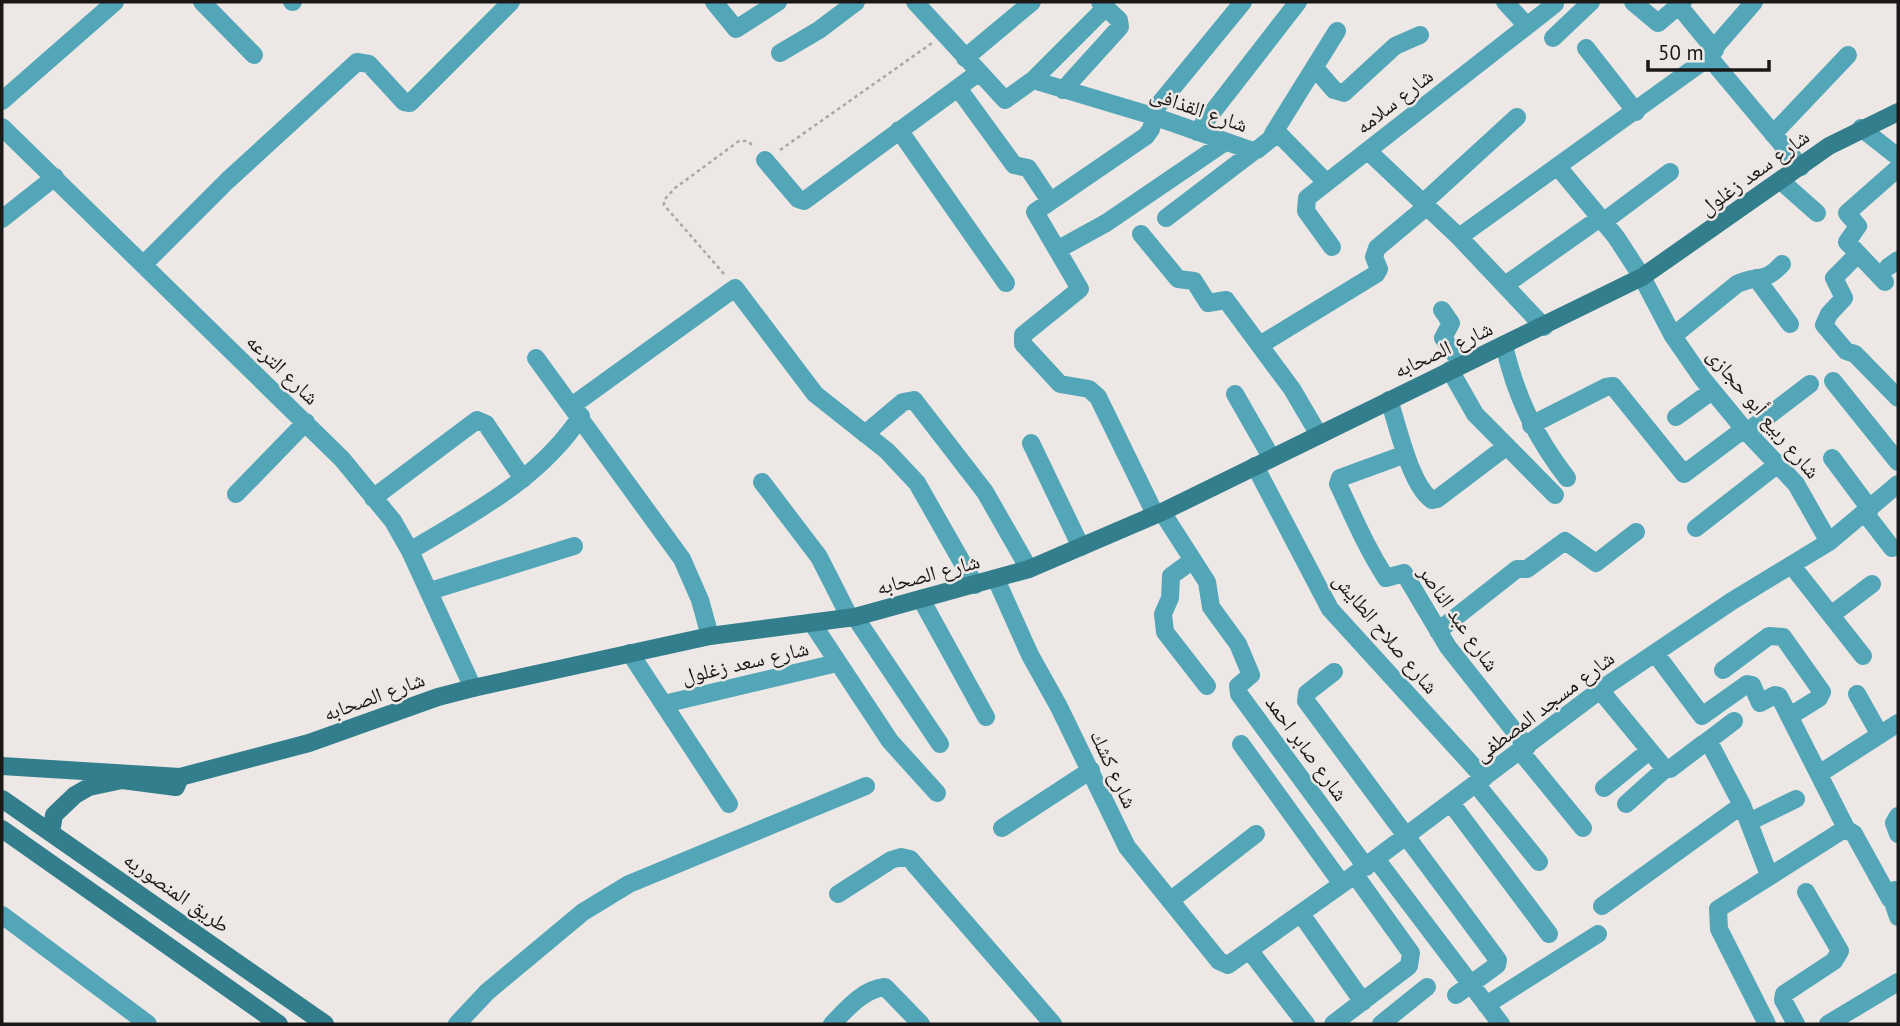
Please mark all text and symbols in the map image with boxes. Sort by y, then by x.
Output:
scale bar [1648,28,1769,72]
text: 50 m [1658,39,1704,66]
street label: شارع سلامه [1350,62,1438,140]
street label: شارع القذافى [1147,80,1251,138]
street label: شارع سعد زغلول [1694,123,1814,221]
street label: شارع الصحابه [1389,314,1497,384]
street label: شارع الترعه [241,328,325,410]
street label: شارع ربيع أبو حجازى [1701,342,1827,484]
street label: شارع الصحابه [873,547,983,601]
street label: شارع عبد الناصر [1412,559,1506,676]
street label: شارع صلاح الطايش [1327,567,1445,699]
street label: شارع سعد زغلول [679,634,811,690]
street label: شارع مسجد المصطفى [1468,644,1620,768]
street label: شارع الصحابه [320,665,428,727]
street label: شارع صابر احمد [1260,690,1354,806]
street label: شارع كشك [1084,725,1144,813]
street label: طريق المنصوريه [119,845,235,939]

